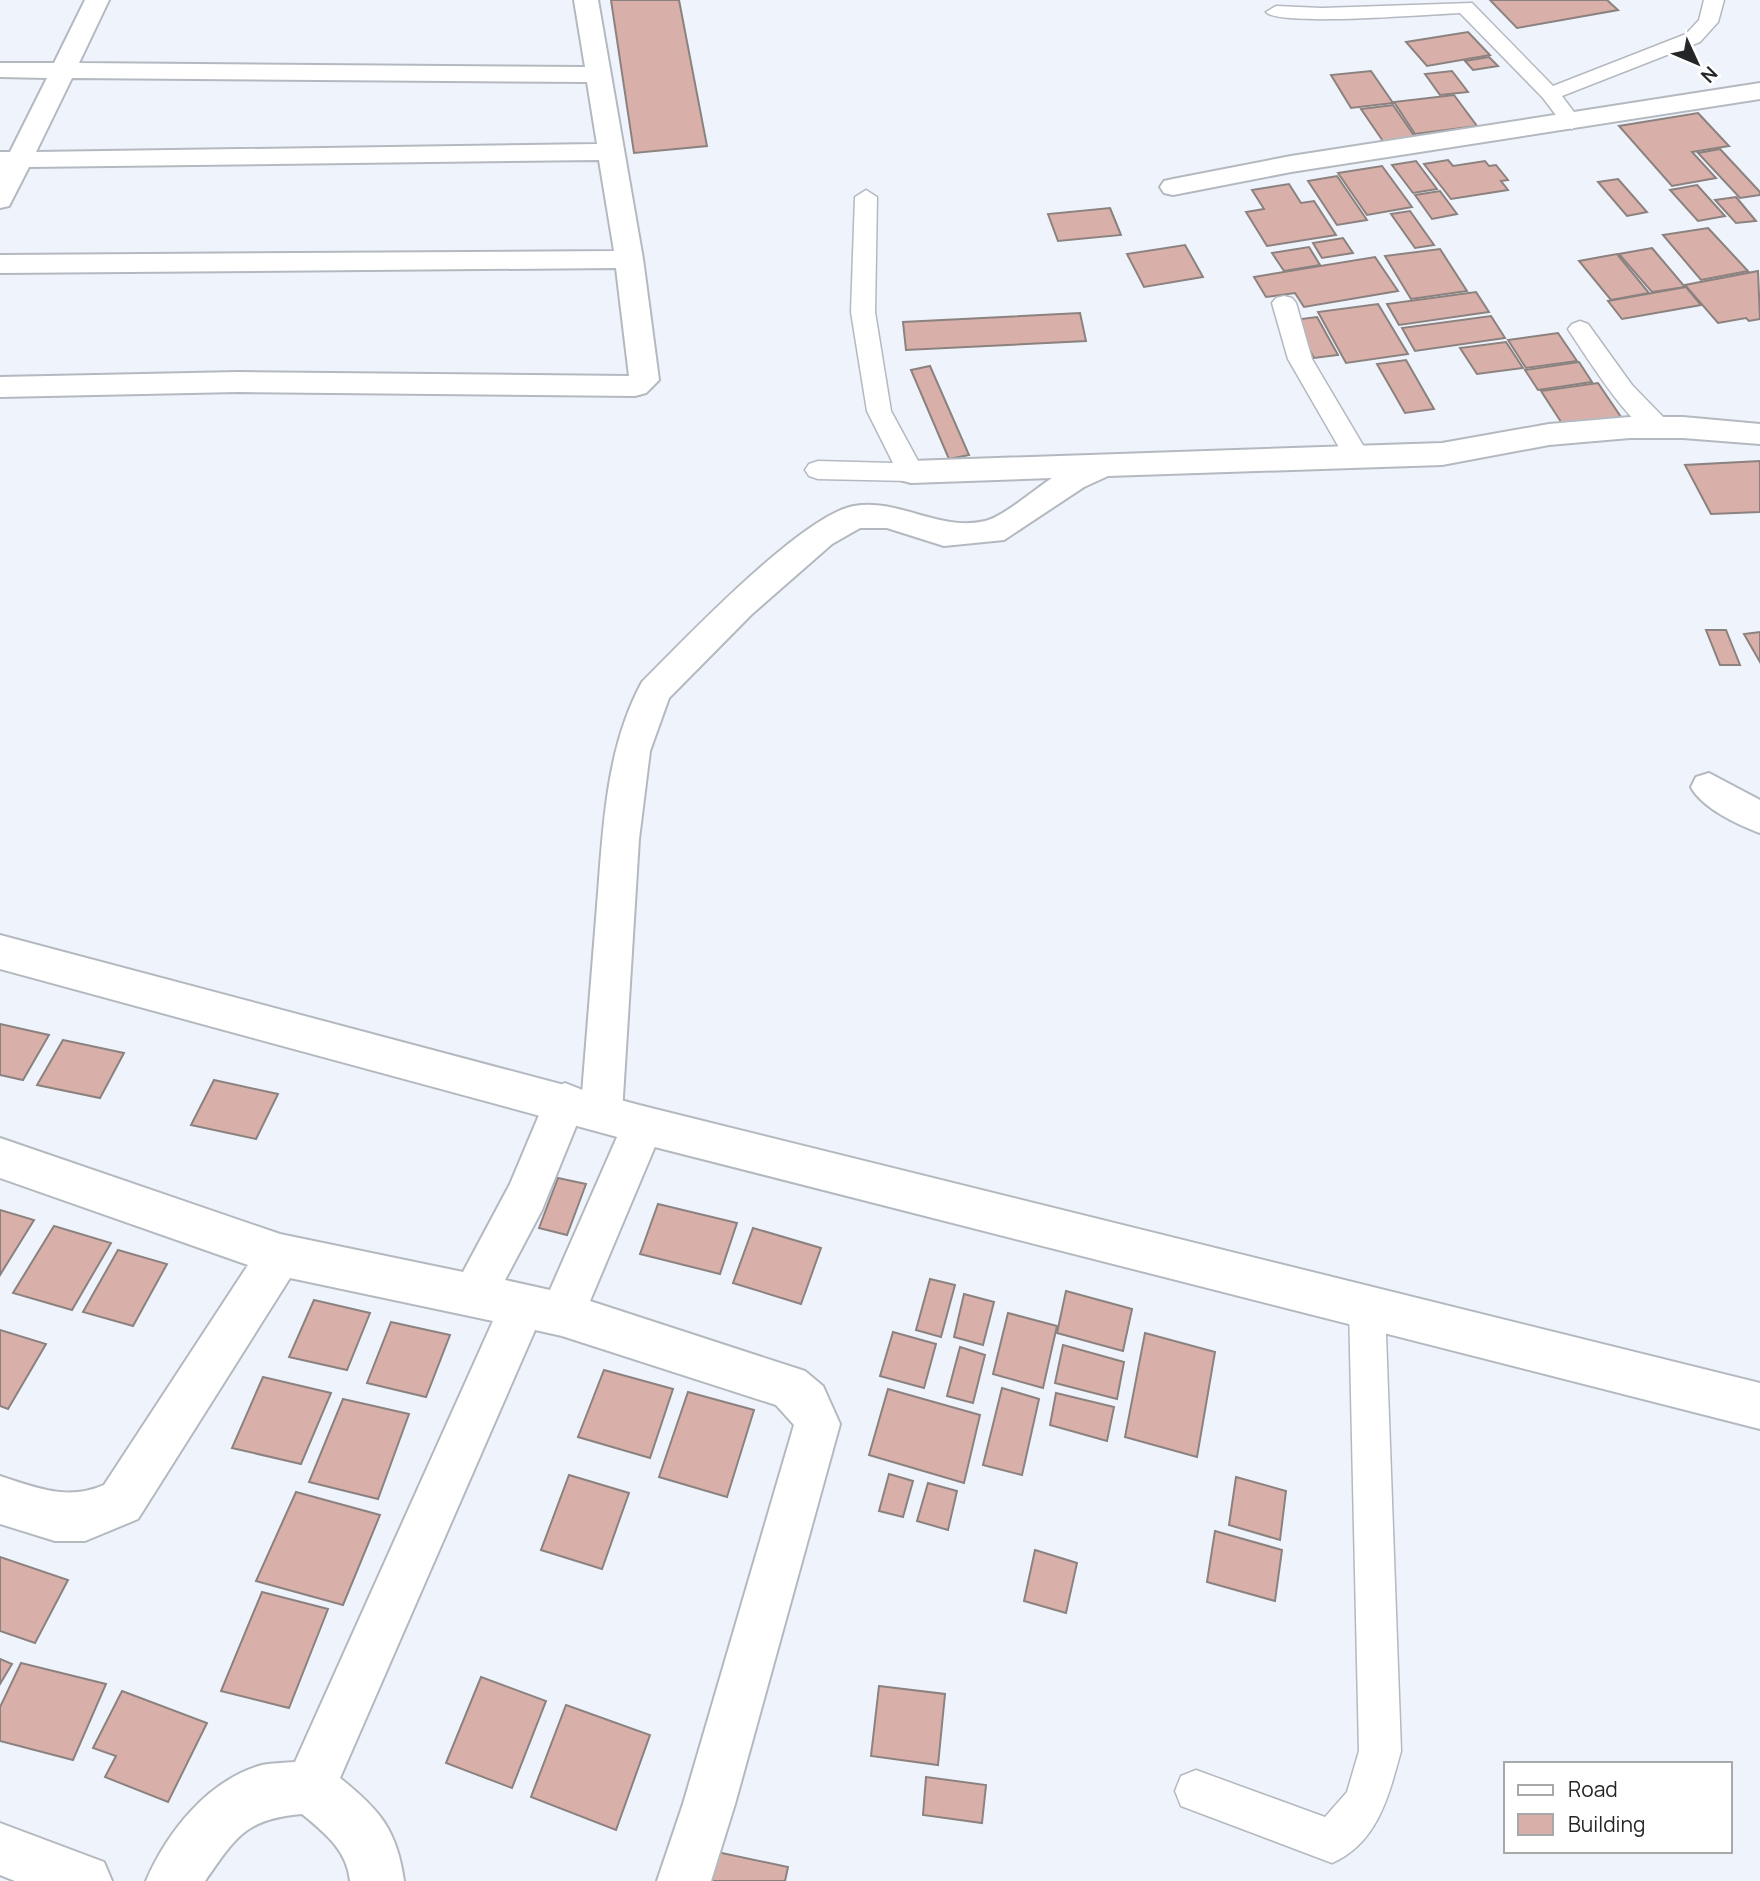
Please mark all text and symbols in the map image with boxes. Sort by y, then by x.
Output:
north arrow [1662,28,1732,98]
text: N [1695,61,1723,89]
legend [1504,1762,1732,1853]
text: Road [1568,1775,1618,1803]
text: Building [1568,1810,1645,1838]

